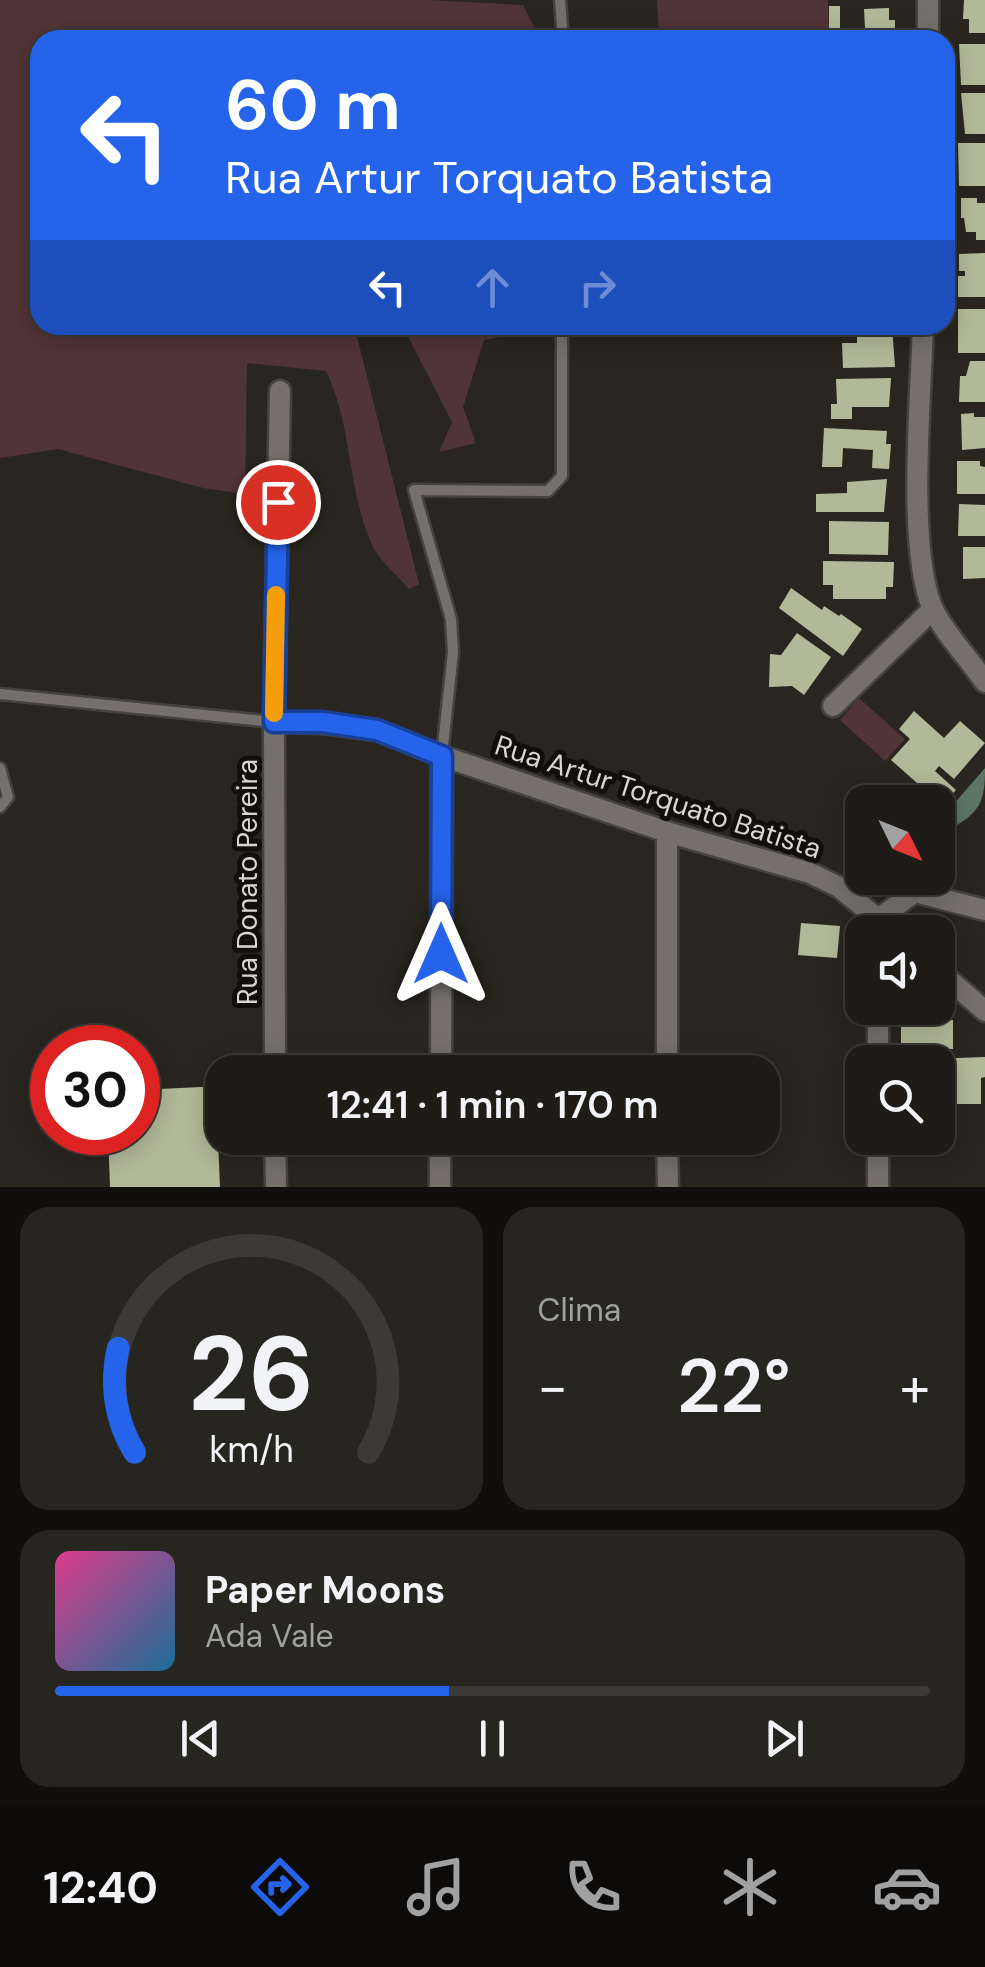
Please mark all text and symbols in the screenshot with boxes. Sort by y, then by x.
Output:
text: 60 m [225,60,401,151]
icon: left [60,70,190,200]
text: Rua Artur Torquato Batista [225,148,773,207]
icon: left [360,260,415,315]
icon: ahead [465,260,520,315]
icon: right [570,260,625,315]
pin [236,460,321,545]
icon: arrive [251,475,306,530]
street label: Rua Artur Torquato Batista [490,727,826,867]
street label: Rua Donato Pereira [229,759,266,1005]
north arrow [845,785,955,895]
map controls [845,785,955,1155]
position arrow [389,902,493,1006]
button: sound [845,915,955,1025]
speed limit sign: 30 [30,1025,160,1155]
button: search [845,1045,955,1155]
text: 12:41 · 1 min · 170 m [327,1080,658,1130]
text: Clima [538,1289,621,1331]
text: 26 [188,1307,314,1442]
text: 22° [677,1338,790,1435]
text: − [538,1351,568,1423]
text: + [900,1351,930,1423]
text: km/h [209,1427,293,1473]
text: Paper Moons [205,1565,445,1615]
text: Ada Vale [205,1615,334,1657]
icon: previous [173,1711,228,1766]
icon: pause [465,1711,520,1766]
icon: next [757,1711,812,1766]
icon: directions [245,1852,315,1922]
icon: music [401,1852,471,1922]
icon: phone [558,1852,628,1922]
icon: climate [715,1852,785,1922]
icon: car [872,1852,942,1922]
text: 12:40 [43,1858,158,1917]

